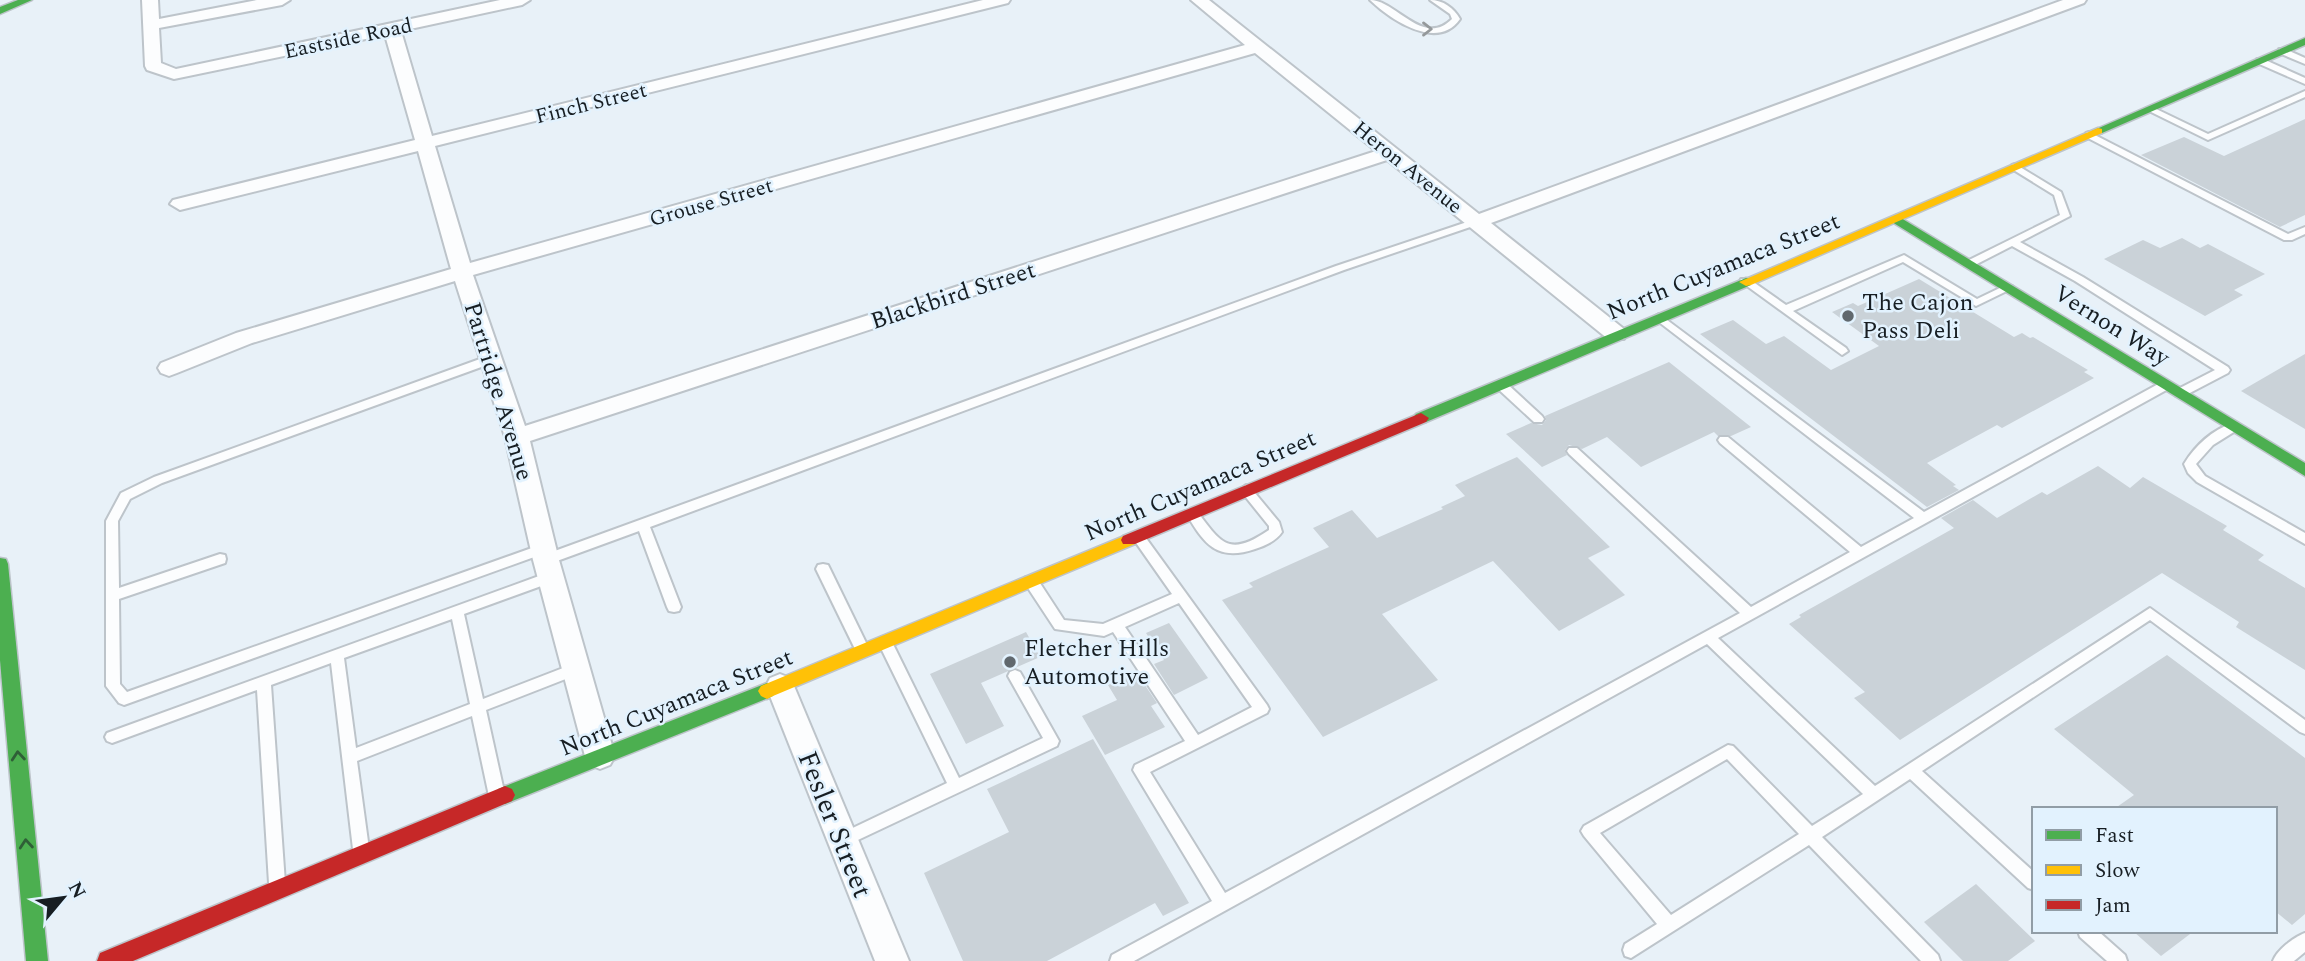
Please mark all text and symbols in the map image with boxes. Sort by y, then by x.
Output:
street label: Eastside Road [281,10,415,68]
one-way arrow [1422,21,1433,37]
street label: Finch Street [532,75,650,133]
street label: Heron Avenue [1345,113,1469,222]
street label: Grouse Street [646,170,777,236]
street label: North Cuyamaca Street [1601,204,1845,330]
street label: Blackbird Street [866,252,1040,340]
street label: Vernon Way [2046,276,2178,377]
place label: The Cajon Pass Deli [1862,285,1973,349]
street label: Partridge Avenue [454,298,542,485]
marker: The Cajon Pass Deli [1840,308,1856,324]
street label: North Cuyamaca Street [1079,421,1322,551]
place label: Fletcher Hills Automotive [1024,631,1169,695]
street label: North Cuyamaca Street [554,640,798,766]
marker: Fletcher Hills Automotive [1002,654,1018,670]
street label: Fesler Street [786,744,884,905]
one-way arrow [11,750,26,761]
legend [2032,807,2277,933]
text: Fast [2095,820,2134,852]
one-way arrow [19,838,34,849]
text: Slow [2095,855,2141,887]
north arrow [28,863,98,933]
text: N [60,877,93,904]
text: Jam [2095,890,2131,922]

